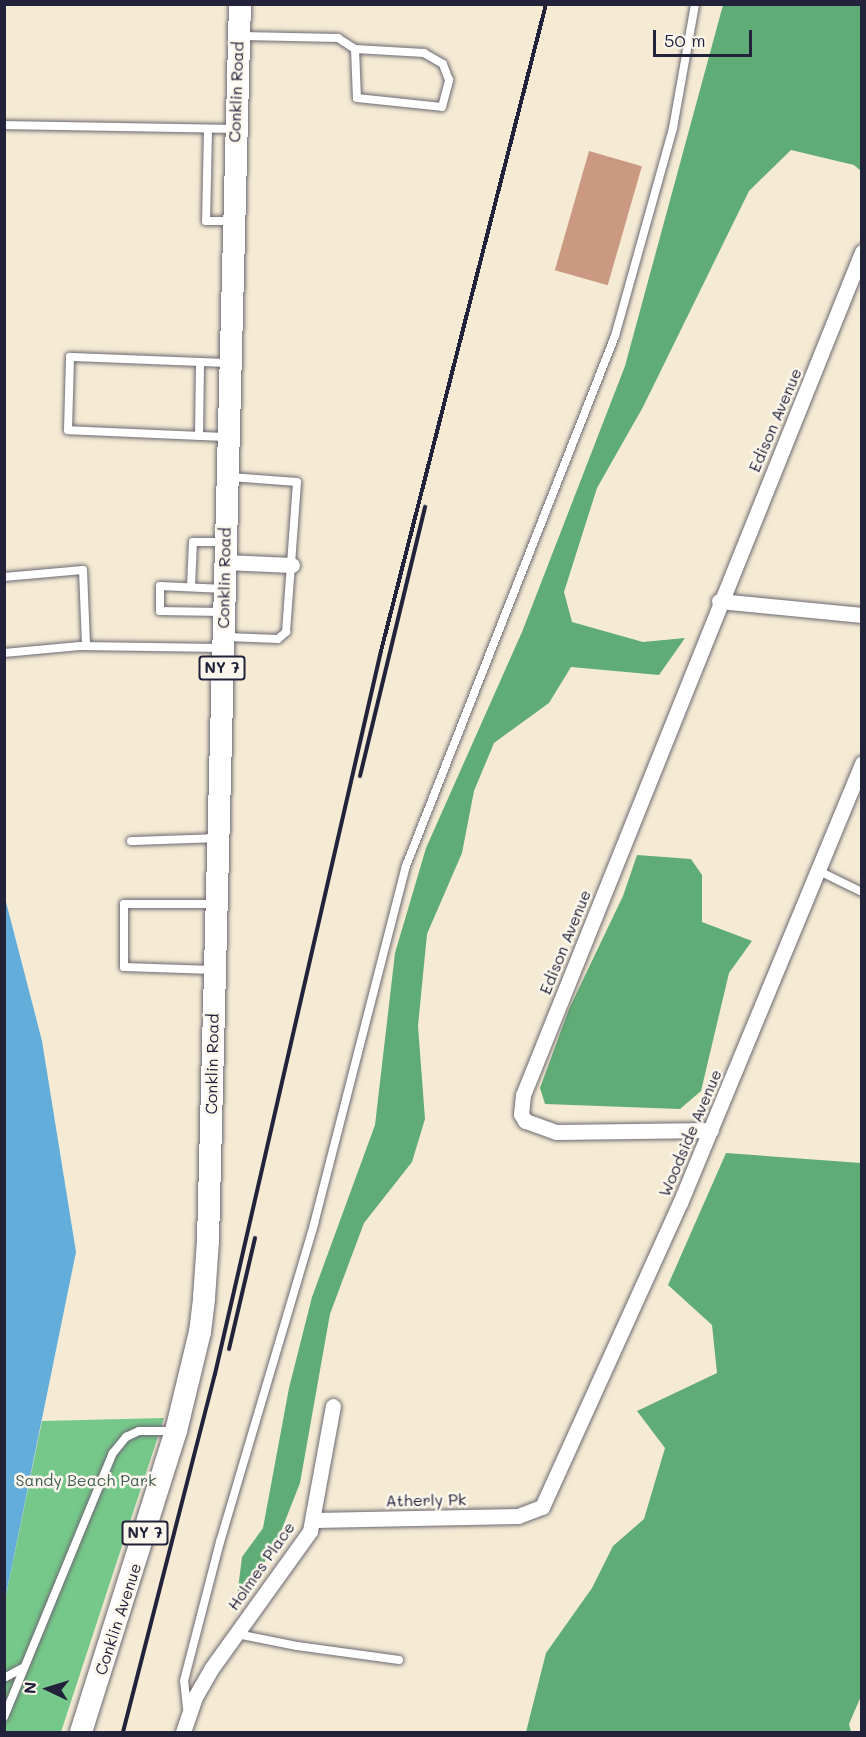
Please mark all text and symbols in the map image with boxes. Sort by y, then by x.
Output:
scale bar [656,18,755,56]
text: 50 m [664,28,706,52]
street label: Conklin Road [225,41,247,143]
street label: Edison Avenue [745,365,805,475]
street label: Conklin Road [214,527,234,629]
road number: NY 7 [198,656,246,680]
street label: Edison Avenue [535,887,595,997]
street label: Conklin Road [202,1013,222,1115]
street label: Woodside Avenue [655,1066,725,1200]
park label: Sandy Beach Park [15,1470,157,1490]
street label: Atherly Pk [385,1490,467,1510]
street label: Holmes Place [223,1518,299,1614]
road number: NY 7 [121,1521,169,1545]
street label: Conklin Avenue [91,1561,145,1677]
north arrow [18,1659,78,1719]
text: N [19,1681,40,1695]

